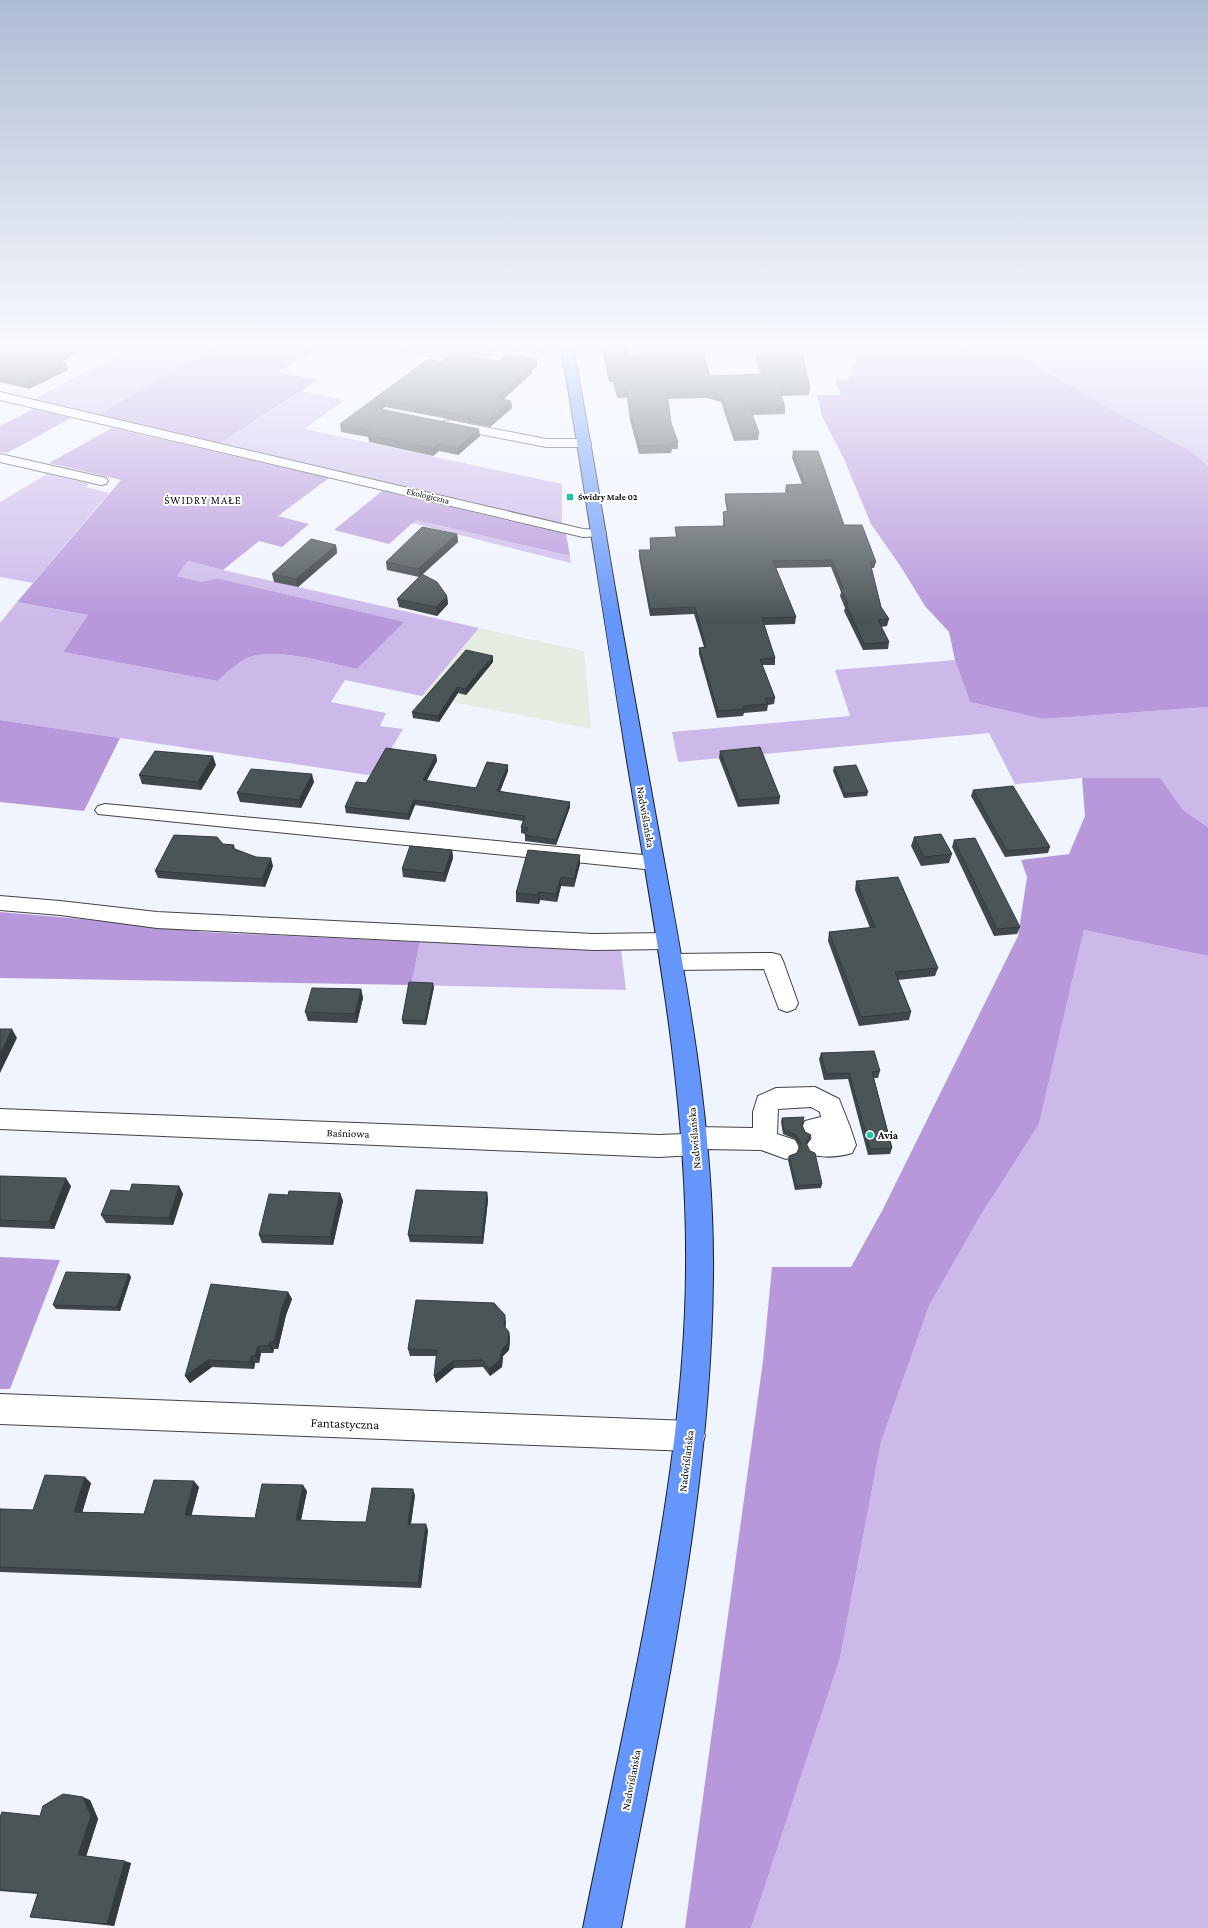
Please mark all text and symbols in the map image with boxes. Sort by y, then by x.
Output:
street label: Ekologiczna [406,486,450,506]
marker: Świdry Małe 02 [565,492,575,502]
place label: Świdry Małe 02 [578,492,638,502]
district label: ŚWIDRY MAŁE [164,494,242,506]
street label: Nadwiślańska [635,785,657,849]
street label: Nadwiślańska [685,1107,703,1169]
street label: Baśniowa [326,1126,370,1140]
place label: Avia [877,1129,899,1141]
marker: Avia [865,1130,875,1140]
street label: Fantastyczna [310,1415,379,1432]
street label: Nadwiślańska [676,1430,696,1492]
street label: Nadwiślańska [619,1748,643,1812]

